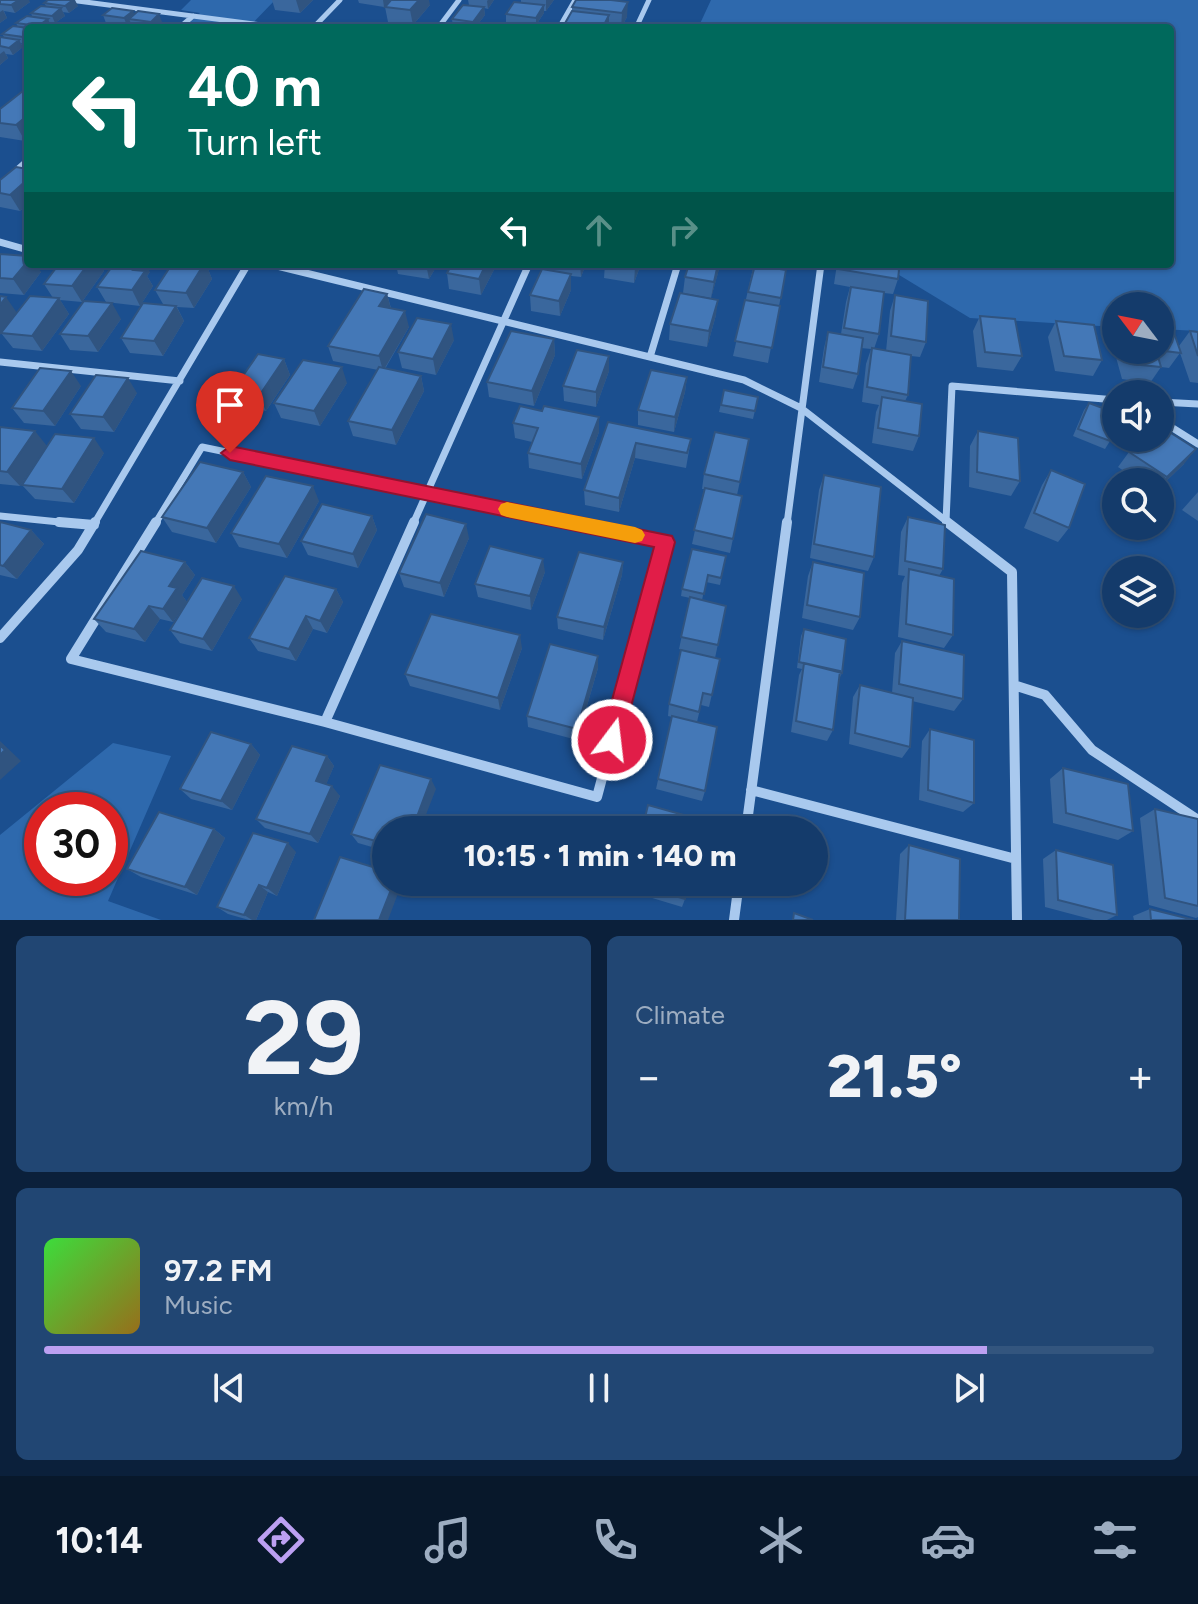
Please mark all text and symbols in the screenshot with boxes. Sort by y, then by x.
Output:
text: 40 m [188,53,322,120]
icon: left [56,56,160,160]
text: Turn left [188,121,322,164]
icon: left [493,208,537,252]
icon: ahead [577,208,621,252]
icon: right [661,208,705,252]
north arrow [1102,292,1174,364]
map controls [1102,292,1174,628]
pin [196,371,264,453]
button: sound [1102,380,1174,452]
icon: arrive [208,383,252,427]
button: search [1102,468,1174,540]
button: layers [1102,556,1174,628]
position arrow [570,698,654,782]
speed limit sign: 30 [24,792,128,896]
text: 10:15 · 1 min · 140 m [464,837,736,874]
text: 29 [243,975,364,1100]
text: Climate [635,999,725,1031]
text: 21.5° [827,1040,962,1112]
text: − [635,1050,662,1103]
text: + [1127,1050,1154,1103]
text: km/h [274,1090,333,1122]
text: 97.2 FM [164,1252,272,1289]
text: Music [164,1289,233,1321]
icon: previous [207,1366,251,1410]
icon: pause [577,1366,621,1410]
icon: next [947,1366,991,1410]
icon: directions [253,1512,309,1568]
icon: music [420,1512,476,1568]
icon: phone [587,1512,643,1568]
icon: climate [753,1512,809,1568]
icon: car [920,1512,976,1568]
icon: filters [1087,1512,1143,1568]
text: 10:14 [55,1519,143,1562]

